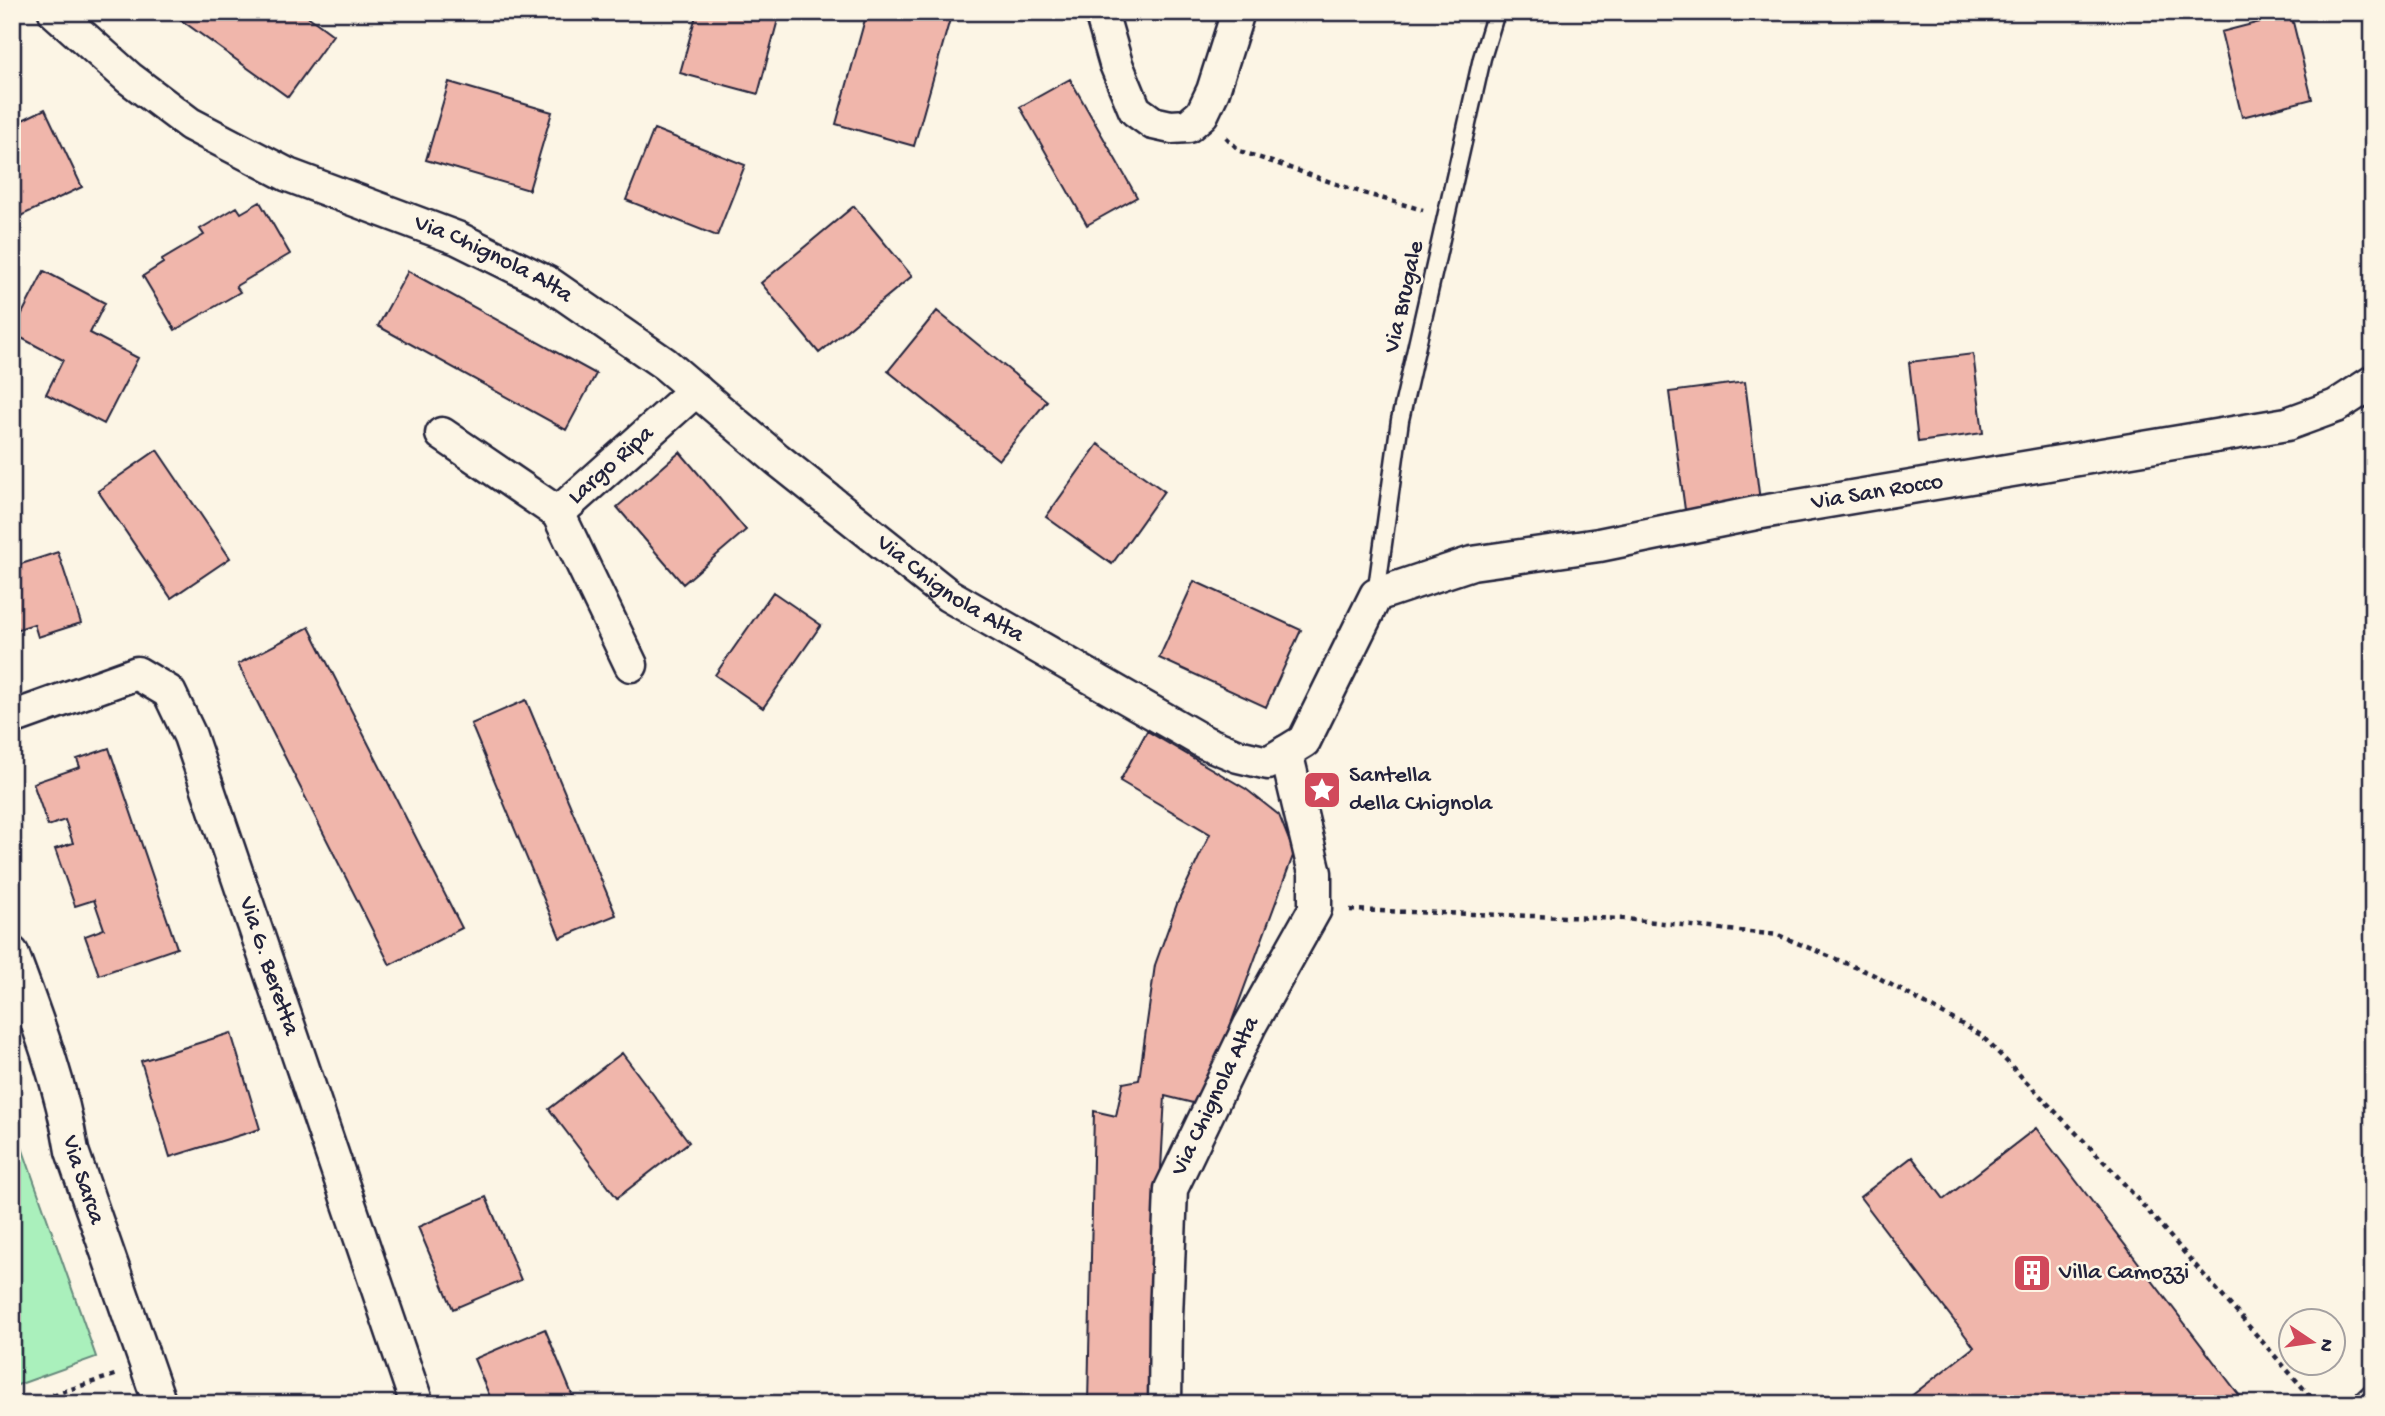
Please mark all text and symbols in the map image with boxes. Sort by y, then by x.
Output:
street label: Via Chignola Alta [409,208,579,310]
street label: Via Brugale [1378,237,1432,357]
street label: Largo Ripa [562,419,661,511]
street label: Via San Rocco [1808,467,1945,518]
street label: Via Chignola Alta [869,528,1030,650]
place label: Santella della Chignola [1349,762,1493,819]
place icon: Santella della Chignola [1301,769,1343,811]
street label: Via G. Beretta [231,892,305,1040]
street label: Via Chignola Alta [1165,1011,1267,1181]
street label: Via Sarca [55,1132,111,1229]
building icon: Villa Camozzi [2011,1252,2053,1294]
place label: Villa Camozzi [2058,1259,2189,1288]
north arrow [2276,1308,2346,1378]
text: N [2313,1336,2338,1354]

